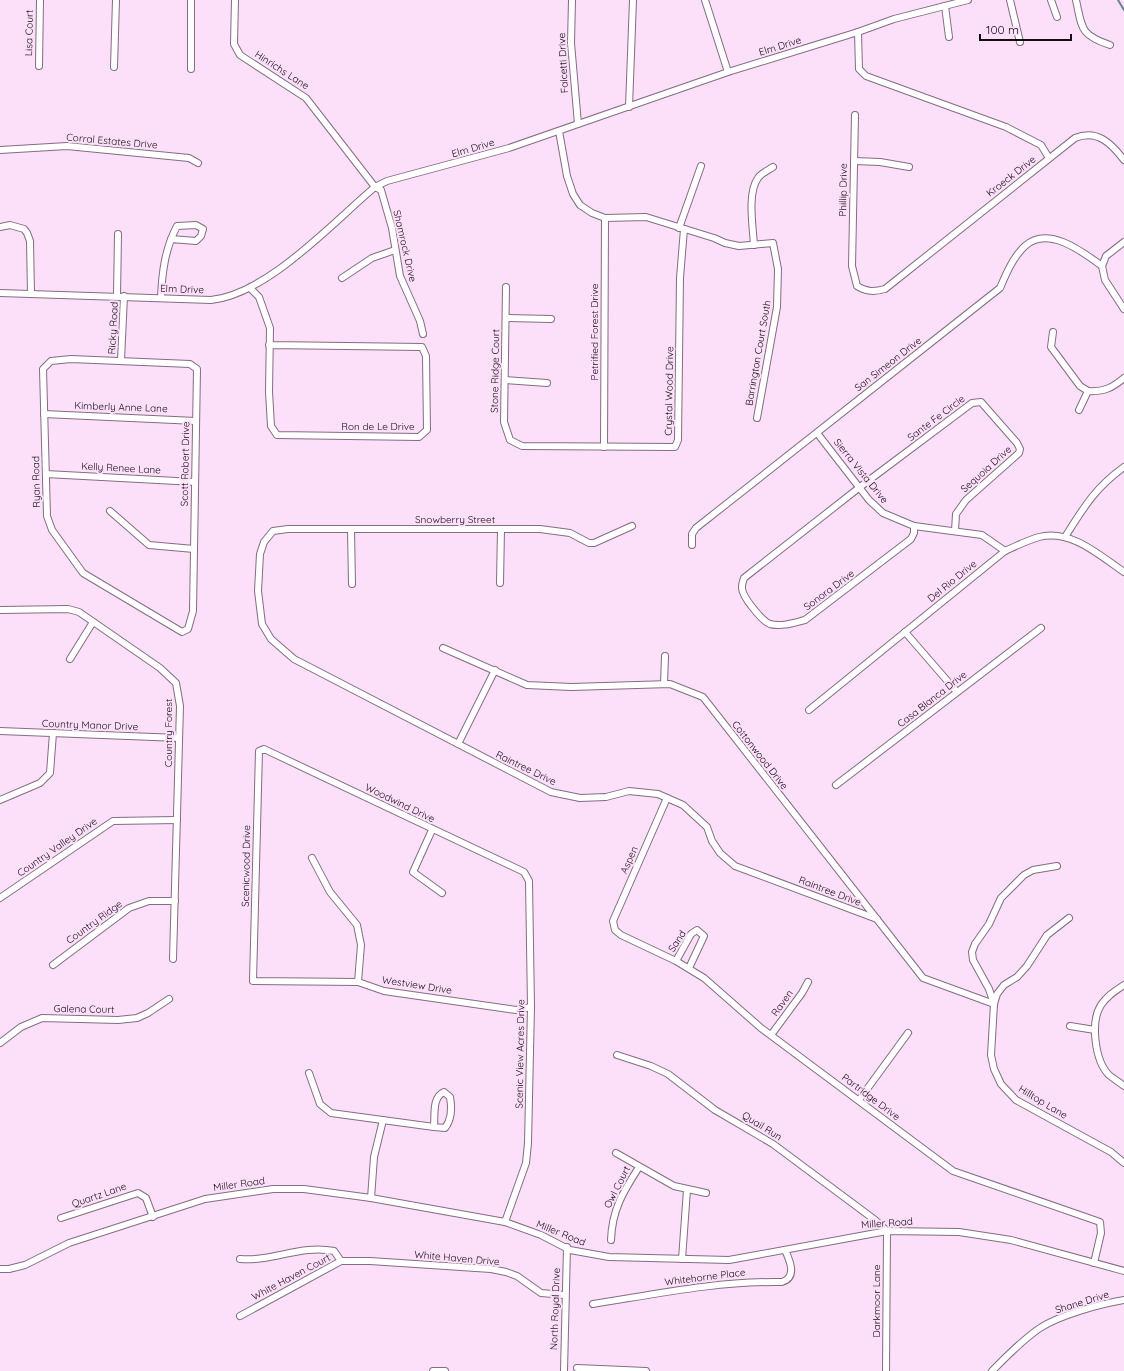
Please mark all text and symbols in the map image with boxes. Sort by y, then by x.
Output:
street label: Lisa Court [22,9,36,56]
scale bar [980,16,1071,42]
text: 100 m [986,22,1019,37]
street label: Falcetti Drive [555,32,571,93]
street label: Elm Drive [757,33,803,59]
street label: Hinrichs Lane [252,48,312,93]
street label: Corral Estates Drive [66,131,159,151]
street label: Elm Drive [450,136,496,160]
street label: Kroeck Drive [984,152,1039,199]
street label: Phillip Drive [836,163,850,217]
street label: Shamrock Drive [390,209,420,284]
street label: Elm Drive [160,282,205,296]
street label: Petrified Forest Drive [588,283,601,380]
street label: Barrington Court South [742,299,774,407]
street label: Ricky Road [105,301,121,355]
street label: Stone Ridge Court [488,328,502,413]
street label: San Simeon Drive [852,334,924,394]
street label: Crystal Wood Drive [662,346,676,436]
street label: Sante Fe Circle [905,392,968,444]
street label: Kimberly Anne Lane [74,399,168,415]
street label: Ron de Le Drive [341,420,415,433]
street label: Scott Robert Drive [178,421,192,507]
street label: Sierra Vista Drive [831,436,891,506]
street label: Sequoia Drive [958,443,1014,495]
street label: Ryan Road [29,456,43,508]
street label: Kelly Renee Lane [81,459,162,477]
street label: Snowberry Street [415,513,496,526]
street label: Del Rio Drive [925,557,980,605]
street label: Sonora Drive [801,567,857,613]
street label: Casa Blanca Drive [895,668,970,730]
street label: Country Forest [162,698,175,767]
street label: Country Manor Drive [42,717,139,733]
street label: Cottonwood Drive [729,718,791,792]
street label: Raintree Drive [494,748,559,788]
street label: Woodwind Drive [363,781,437,826]
street label: Country Valley Drive [14,814,100,880]
street label: Scenicwood Drive [239,825,253,907]
street label: Aspen [617,844,641,876]
street label: Raintree Drive [797,873,863,909]
street label: Country Ridge [63,897,125,947]
street label: Sand [665,928,689,954]
street label: Westview Drive [381,973,453,997]
street label: Raven [768,987,796,1019]
street label: Scenic View Acres Drive [513,999,527,1109]
street label: Galena Court [53,1002,115,1016]
street label: Partridge Drive [839,1071,903,1123]
street label: Hilltop Lane [1016,1082,1070,1122]
street label: Quail Run [740,1109,784,1143]
street label: Owl Court [601,1163,633,1210]
street label: Miller Road [212,1174,266,1194]
street label: Quartz Lane [70,1179,128,1210]
street label: Miller Road [861,1215,913,1231]
street label: Miller Road [534,1217,588,1249]
street label: White Haven Drive [414,1248,501,1268]
street label: White Haven Court [249,1250,333,1303]
street label: Darkmoor Lane [870,1264,883,1338]
street label: Whitehorne Place [664,1266,747,1288]
street label: North Royal Drive [547,1267,563,1350]
street label: Shane Drive [1054,1288,1111,1316]

